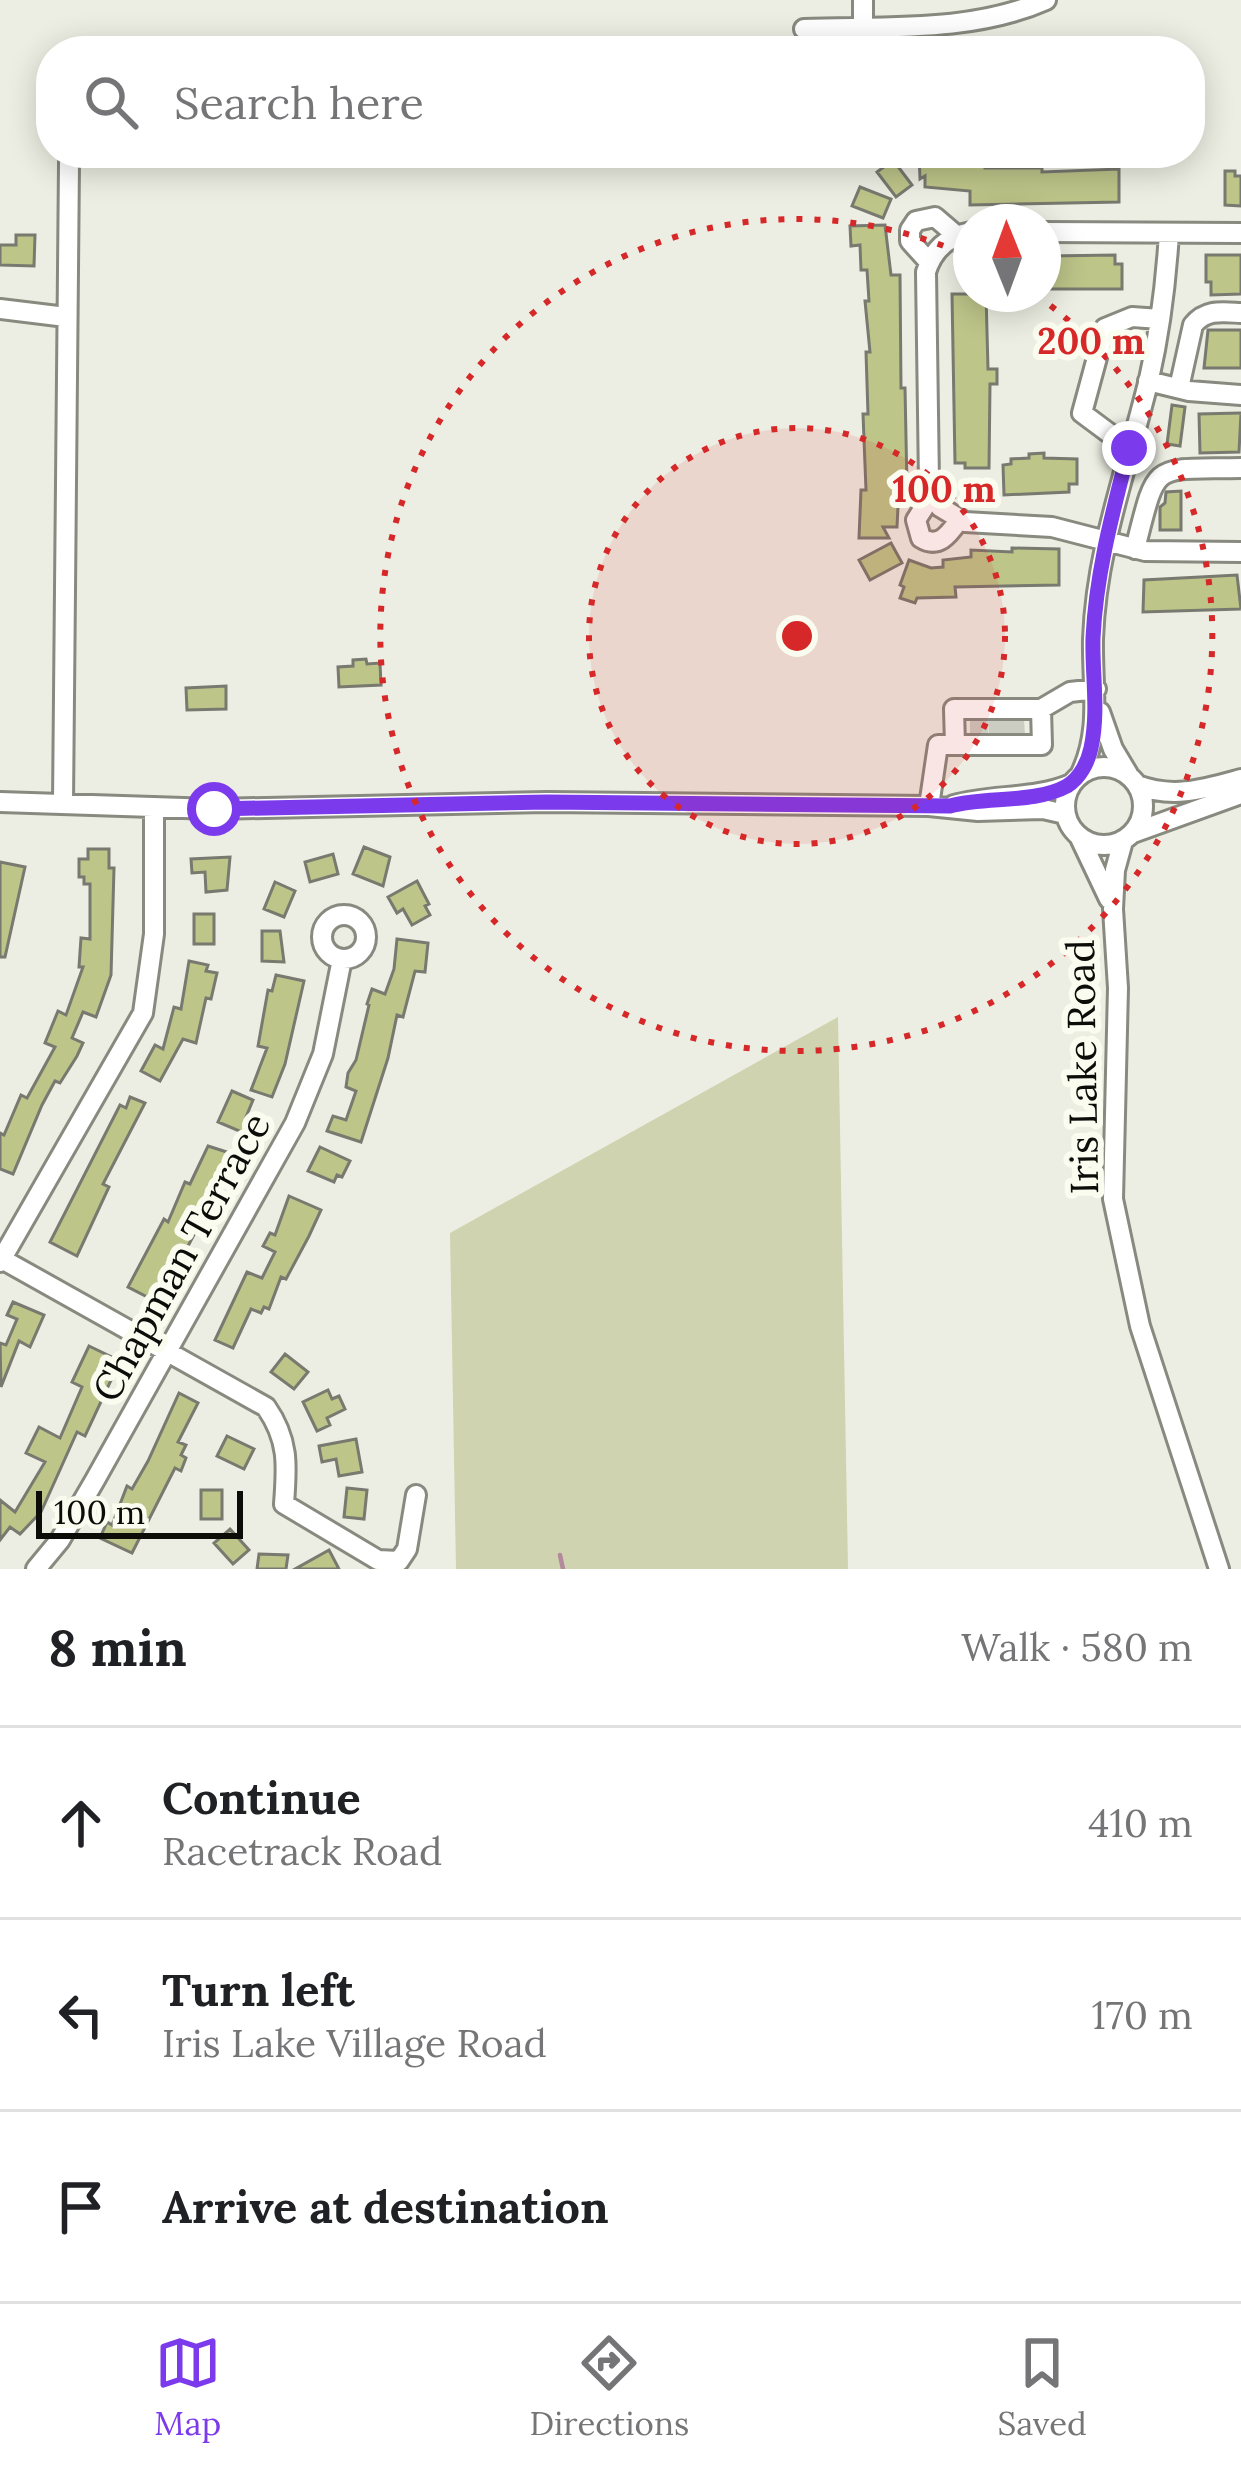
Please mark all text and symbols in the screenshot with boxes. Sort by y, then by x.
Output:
search box [36,36,1205,168]
icon: search [78,69,144,135]
text: Search here [174,74,424,131]
north arrow [953,204,1061,312]
text: 200 m [1037,318,1145,364]
route end [1102,421,1156,475]
text: 100 m [893,466,996,512]
centre of rings [776,615,818,657]
route start [187,782,241,836]
street label: Iris Lake Road [1055,939,1109,1195]
street label: Chapman Terrace [81,1104,281,1410]
scale bar [36,1485,243,1538]
text: 100 m [54,1491,145,1533]
text: 8 min [48,1615,187,1680]
text: Walk · 580 m [961,1622,1193,1672]
text: Continue [162,1769,361,1826]
icon: ahead [48,1790,114,1856]
text: 410 m [1088,1798,1193,1848]
text: Racetrack Road [162,1826,442,1876]
text: Turn left [162,1961,355,2018]
icon: left [48,1982,114,2048]
text: 170 m [1091,1990,1193,2040]
text: Iris Lake Village Road [162,2018,547,2068]
icon: arrive [48,2174,114,2240]
text: Arrive at destination [162,2178,609,2235]
tab: Map [154,2330,221,2444]
tab: Directions [530,2330,689,2444]
tab: Saved [998,2330,1087,2444]

